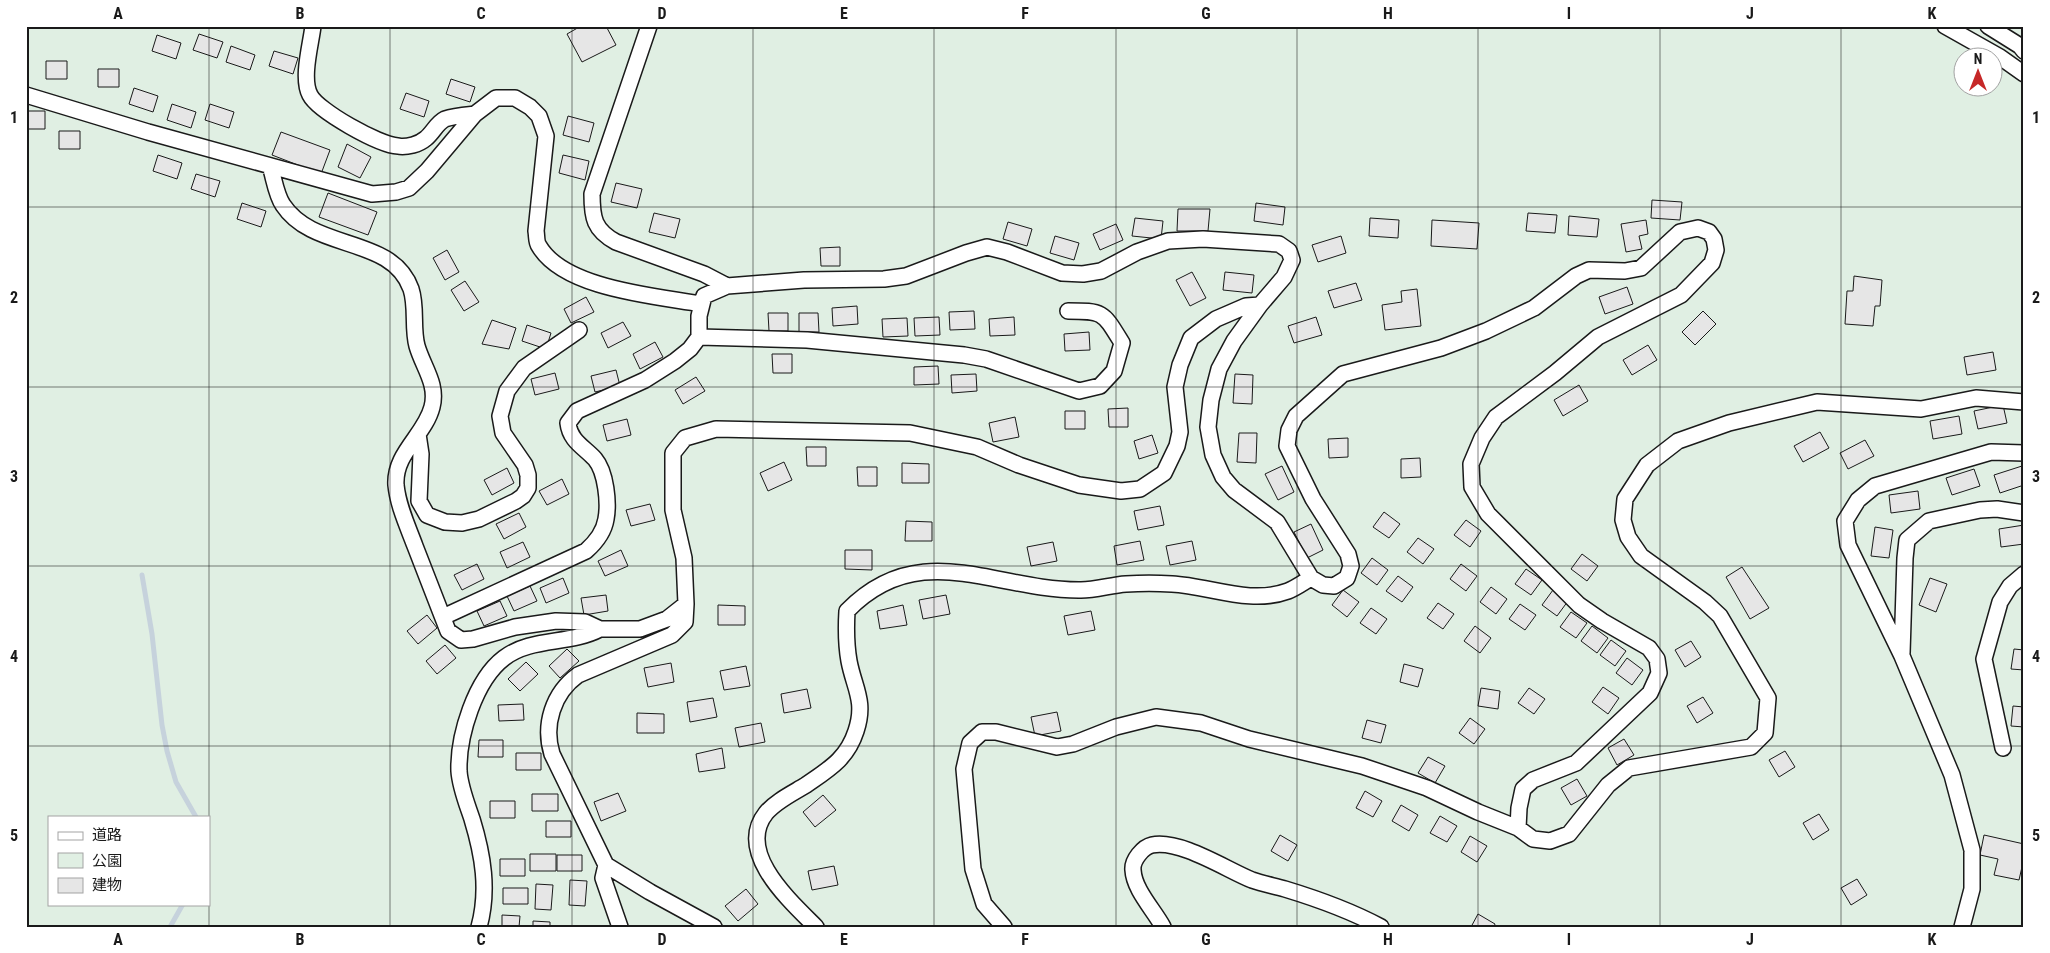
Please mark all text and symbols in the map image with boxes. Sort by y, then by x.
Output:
text: A [113,4,123,23]
text: B [296,4,305,23]
text: C [476,4,486,23]
text: D [657,4,667,23]
text: E [840,4,848,23]
text: F [1021,4,1029,23]
text: G [1201,4,1211,23]
text: H [1383,4,1393,23]
text: I [1567,4,1571,23]
text: J [1746,4,1754,23]
text: K [1928,4,1937,23]
north arrow [1952,48,2002,98]
text: N [1974,51,1982,67]
text: 1 [10,108,18,127]
text: 1 [2032,108,2040,127]
text: 2 [10,288,18,307]
text: 2 [2032,288,2040,307]
text: 3 [10,467,18,486]
text: 3 [2032,467,2040,486]
text: 4 [10,647,18,666]
text: 4 [2032,647,2040,666]
legend [48,816,210,906]
text: 5 [10,826,18,845]
text: 道路 [92,826,122,844]
text: 5 [2032,826,2040,845]
text: 公園 [92,852,122,870]
text: 建物 [92,876,122,894]
text: A [113,930,123,949]
text: B [296,930,305,949]
text: C [476,930,486,949]
text: D [657,930,667,949]
text: E [840,930,848,949]
text: F [1021,930,1029,949]
text: G [1201,930,1211,949]
text: H [1383,930,1393,949]
text: I [1567,930,1571,949]
text: J [1746,930,1754,949]
text: K [1928,930,1937,949]

